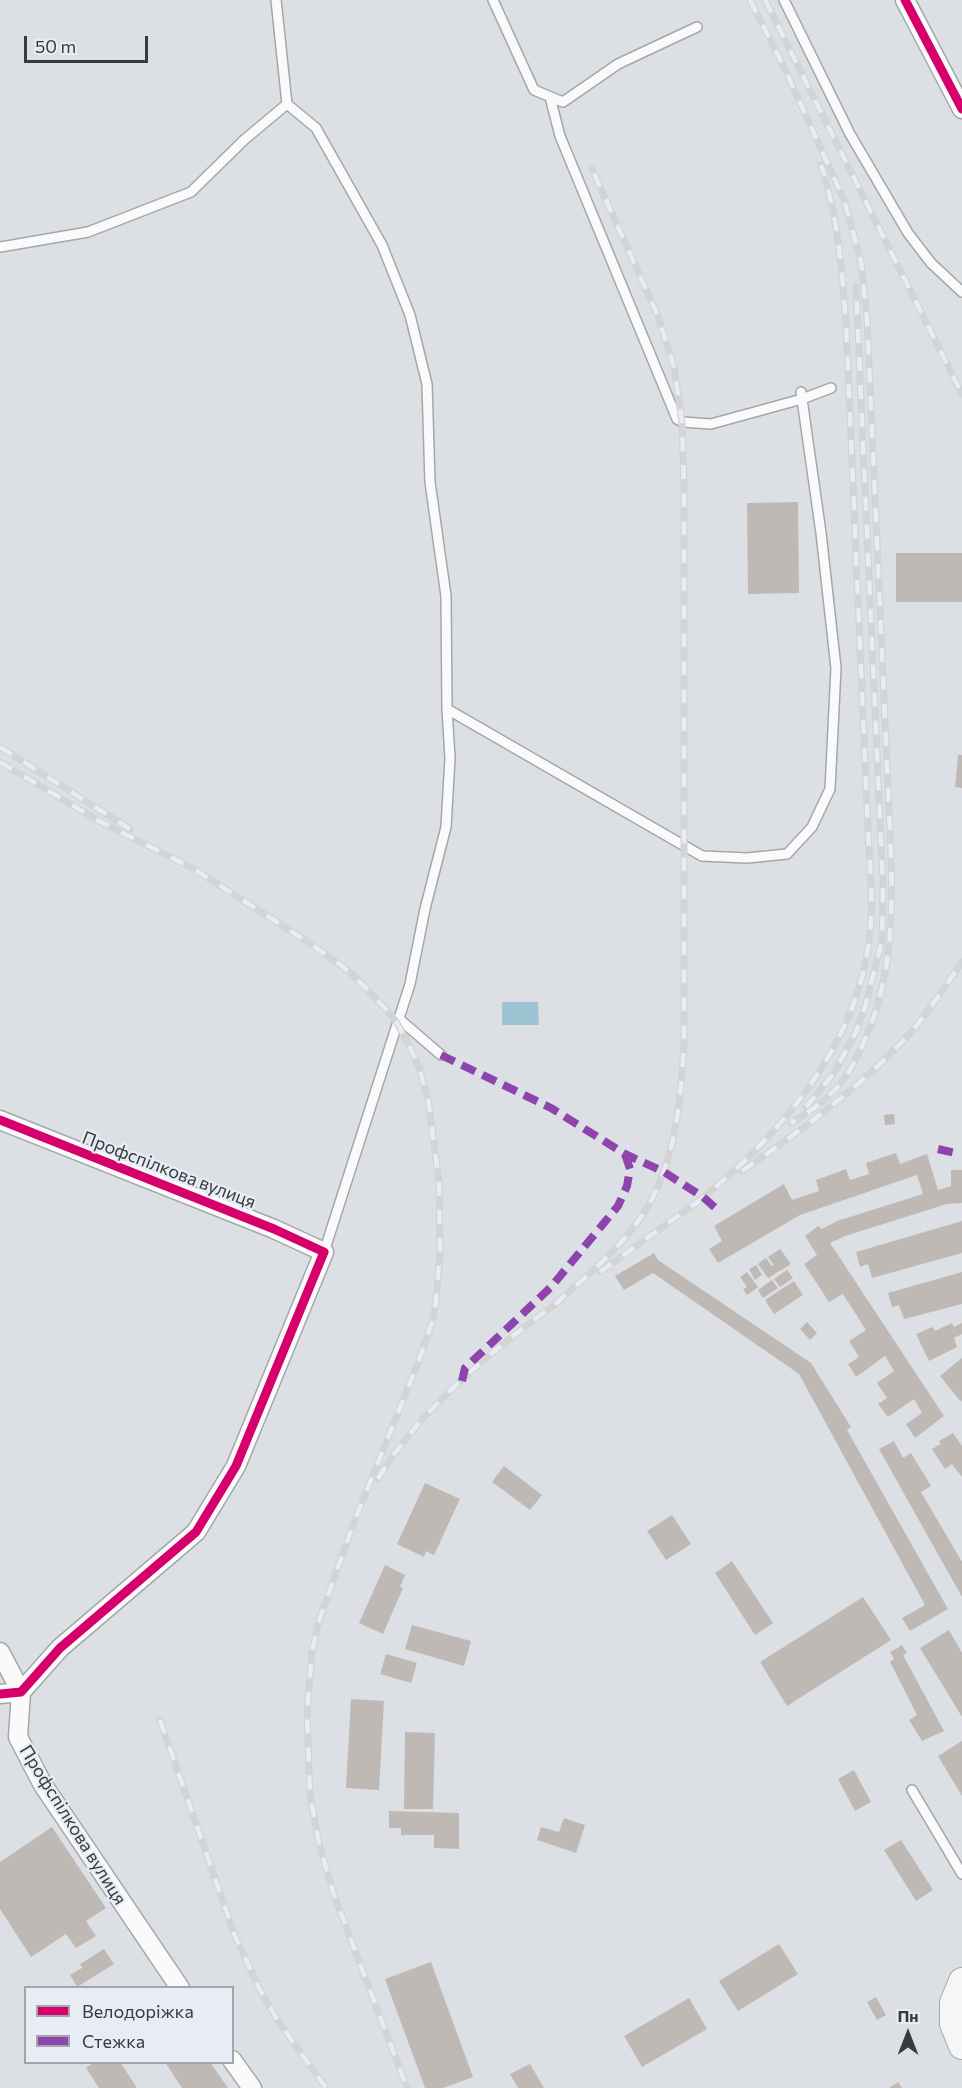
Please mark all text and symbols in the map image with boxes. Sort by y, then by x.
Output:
scale bar [27,24,152,62]
text: 50 m [35,35,76,57]
street label: Профспілкова вулиця [79,1127,259,1213]
street label: Профспілкова вулиця [15,1741,131,1909]
legend [24,1986,234,2064]
text: Велодоріжка [82,2000,194,2022]
north arrow [878,2004,938,2064]
text: Пн [897,2006,919,2025]
text: Стежка [82,2030,145,2052]

